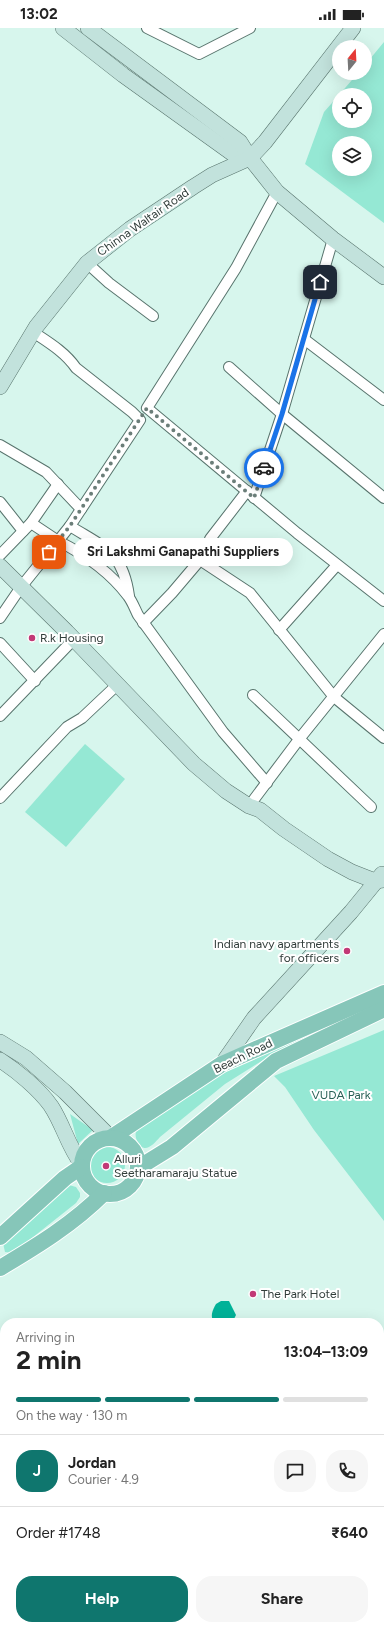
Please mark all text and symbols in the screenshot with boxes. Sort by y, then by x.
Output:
text: 13:02 [20,5,58,23]
north arrow [332,40,372,80]
map controls [332,40,372,176]
button: locate [332,88,372,128]
button: layers [332,136,372,176]
street label: Chinna Waltair Road [95,185,191,259]
pin [303,265,337,299]
icon: home [309,271,331,293]
courier [244,448,284,488]
icon: car [253,457,275,479]
pin [32,535,66,569]
callout: Sri Lakshmi Ganapathi Suppliers [73,538,293,566]
icon: bag [38,541,60,563]
text: Sri Lakshmi Ganapathi Suppliers [87,544,279,559]
place label: R.k Housing [40,631,104,645]
marker: R.k Housing [27,633,37,643]
place label: Indian navy apartments for officers [214,937,339,965]
marker: Indian navy apartments for officers [342,946,352,956]
street label: Beach Road [211,1036,275,1076]
park label: VUDA Park [312,1088,371,1102]
place label: Alluri Seetharamaraju Statue [114,1152,238,1180]
marker: Alluri Seetharamaraju Statue [101,1161,111,1171]
place label: The Park Hotel [261,1287,339,1301]
marker: The Park Hotel [248,1289,258,1299]
text: Arriving in [16,1330,75,1345]
text: 13:04–13:09 [284,1343,368,1361]
text: 2 min [16,1344,82,1376]
text: On the way · 130 m [16,1408,127,1423]
button: chat [274,1450,316,1492]
button: phone [326,1450,368,1492]
text: Jordan [68,1454,116,1472]
text: J [33,1462,41,1480]
text: Courier · 4.9 [68,1472,139,1487]
text: Order #1748 [16,1524,101,1542]
text: ₹640 [331,1524,368,1542]
button: Help [16,1576,188,1622]
button: Share [196,1576,368,1622]

